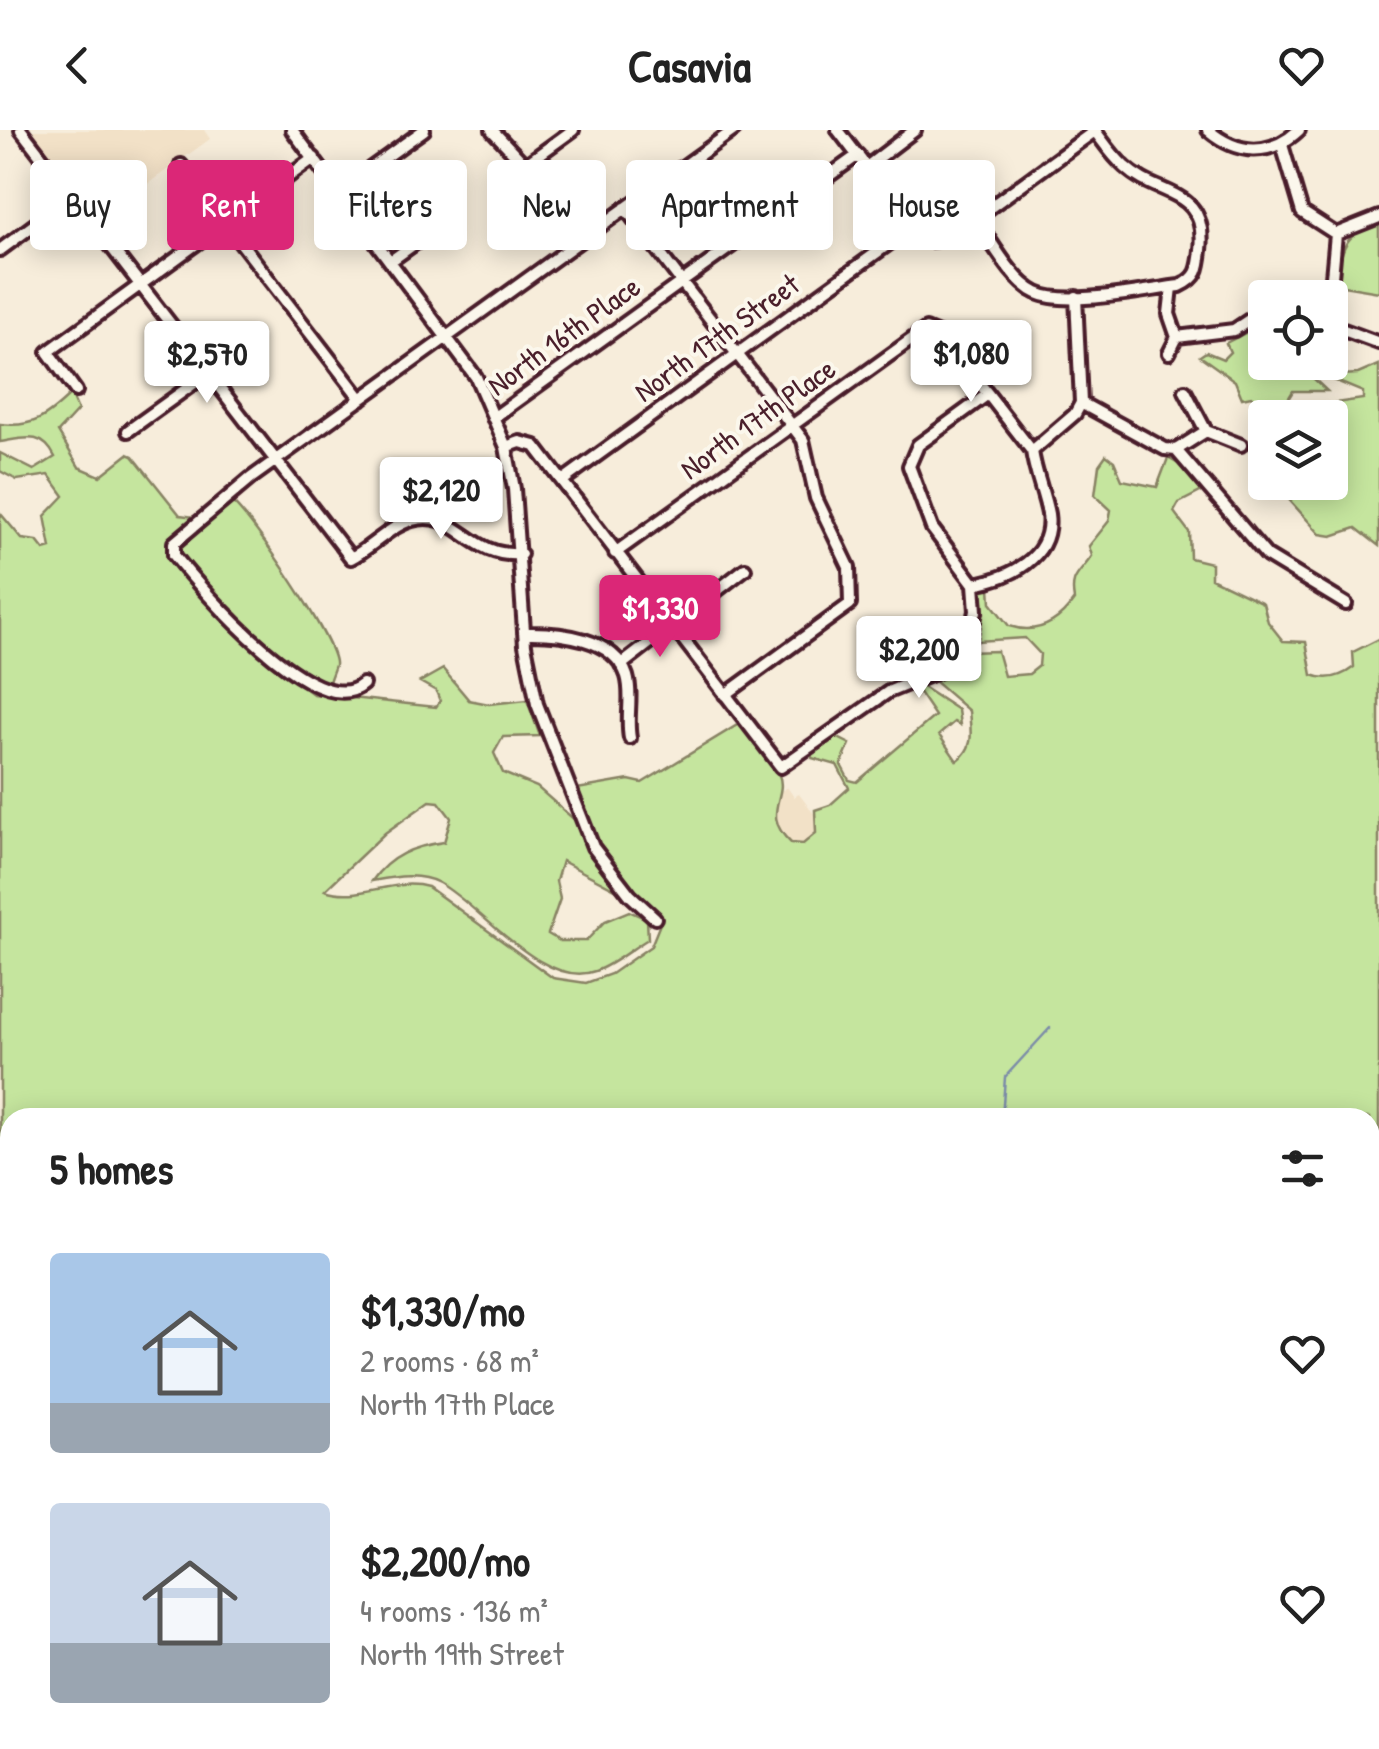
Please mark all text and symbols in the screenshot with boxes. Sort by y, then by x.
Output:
text: Casavia [628,35,751,96]
icon: back [50,38,105,93]
icon: heart [1274,38,1329,93]
chip: Buy [30,160,147,250]
chip: Rent [167,160,294,250]
chip: Filters [314,160,467,250]
chip: New [487,160,606,250]
chip: Apartment [626,160,833,250]
chip: House [853,160,995,250]
street label: North 17th Street [626,263,808,411]
street label: North 16th Place [479,266,648,404]
map controls [1248,280,1348,500]
button: locate [1248,280,1348,380]
pin: $1,080 [890,320,1052,405]
pin: $2,570 [126,321,288,406]
text: $1,080 [933,331,1009,374]
text: $2,570 [166,332,248,375]
street label: North 17th Place [672,348,843,488]
button: layers [1248,400,1348,500]
pin: $2,120 [360,457,522,542]
text: $2,120 [402,468,480,511]
pin: $1,330 [579,575,741,660]
text: $1,330 [621,586,699,629]
pin: $2,200 [838,616,1000,701]
text: $2,200 [878,627,960,670]
text: 5 homes [50,1140,173,1197]
icon: filters [1275,1141,1330,1196]
text: $1,330/mo [360,1282,525,1339]
icon: home [130,1293,250,1413]
icon: heart [1275,1326,1330,1381]
text: 2 rooms · 68 m² [360,1339,539,1382]
text: North 17th Place [360,1382,555,1425]
text: $2,200/mo [360,1532,530,1589]
icon: home [130,1543,250,1663]
icon: heart [1275,1576,1330,1631]
text: 4 rooms · 136 m² [360,1589,548,1632]
text: North 19th Street [360,1632,564,1675]

